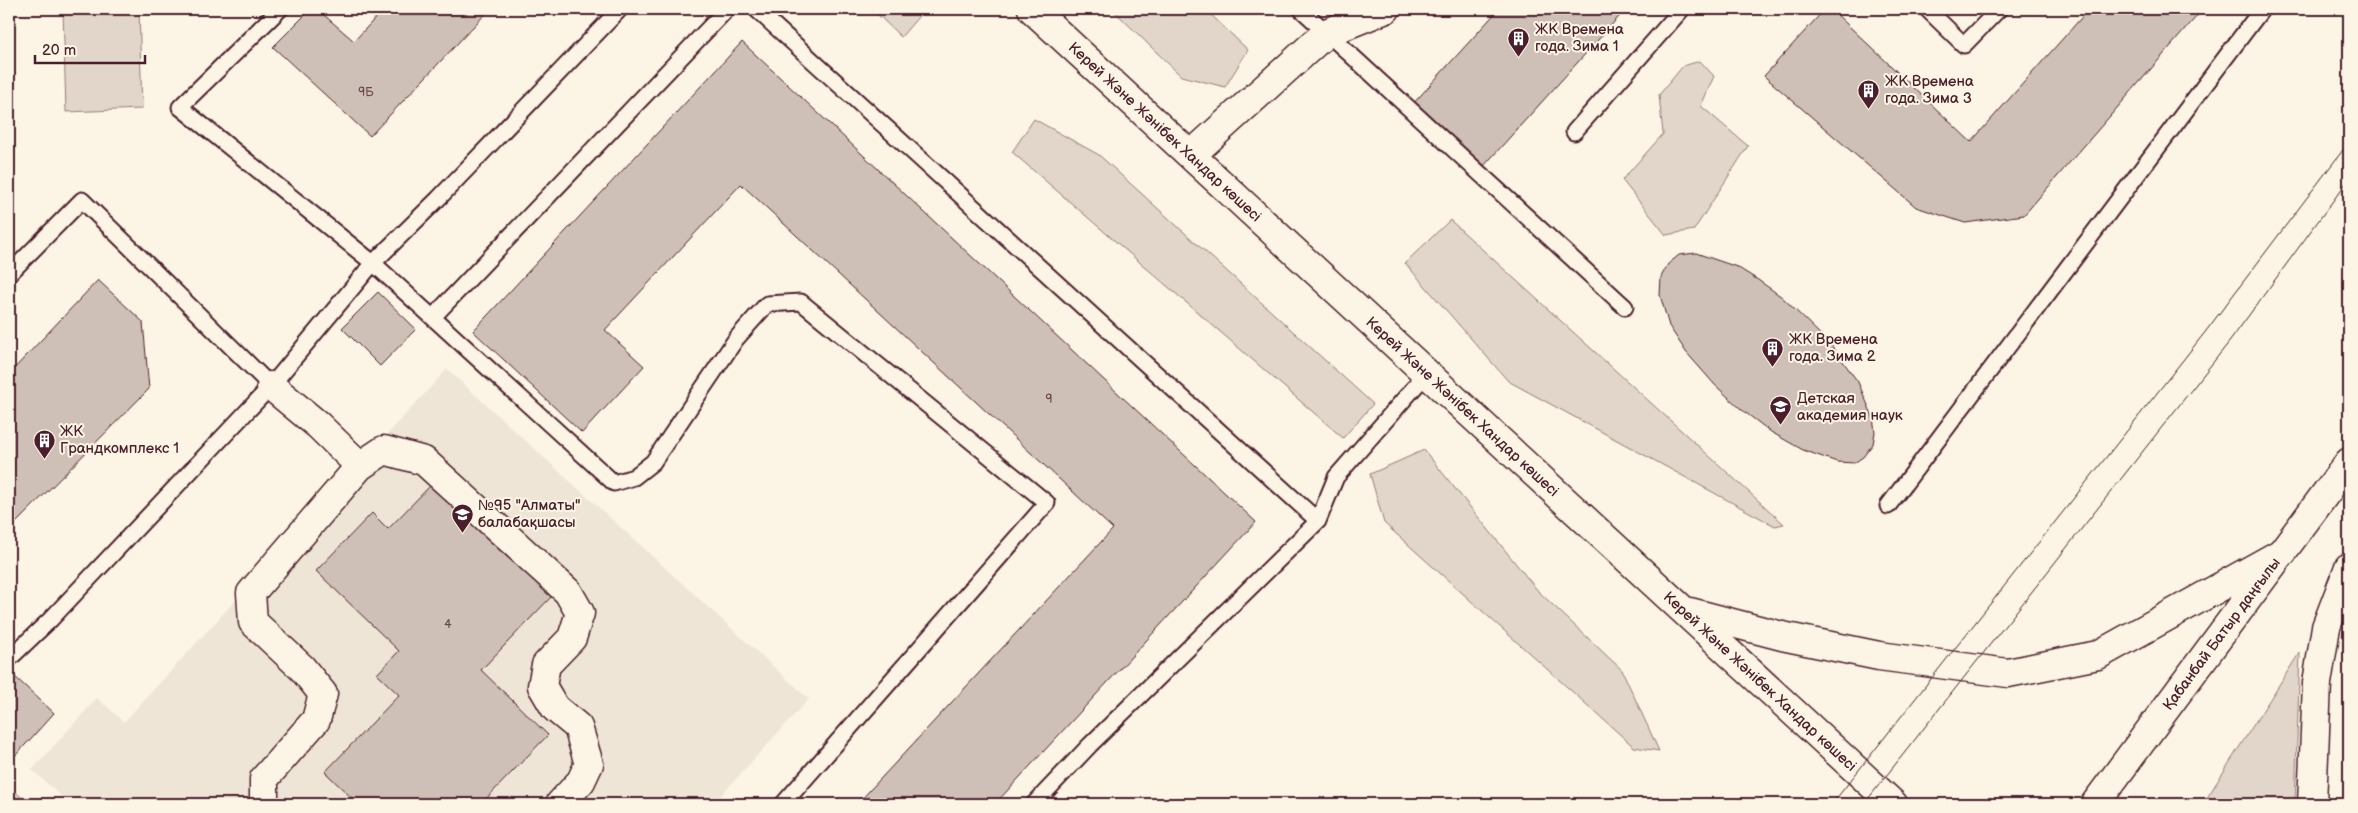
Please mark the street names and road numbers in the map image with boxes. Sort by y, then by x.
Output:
street label: Керей Және Жәнібек Хандар көшесі [1064,38,1266,226]
street label: Керей Және Жәнібек Хандар көшесі [1362,313,1563,500]
street label: Қабанбай Батыр даңғылы [2158,554,2284,714]
street label: Керей Және Жәнібек Хандар көшесі [1659,587,1861,775]

